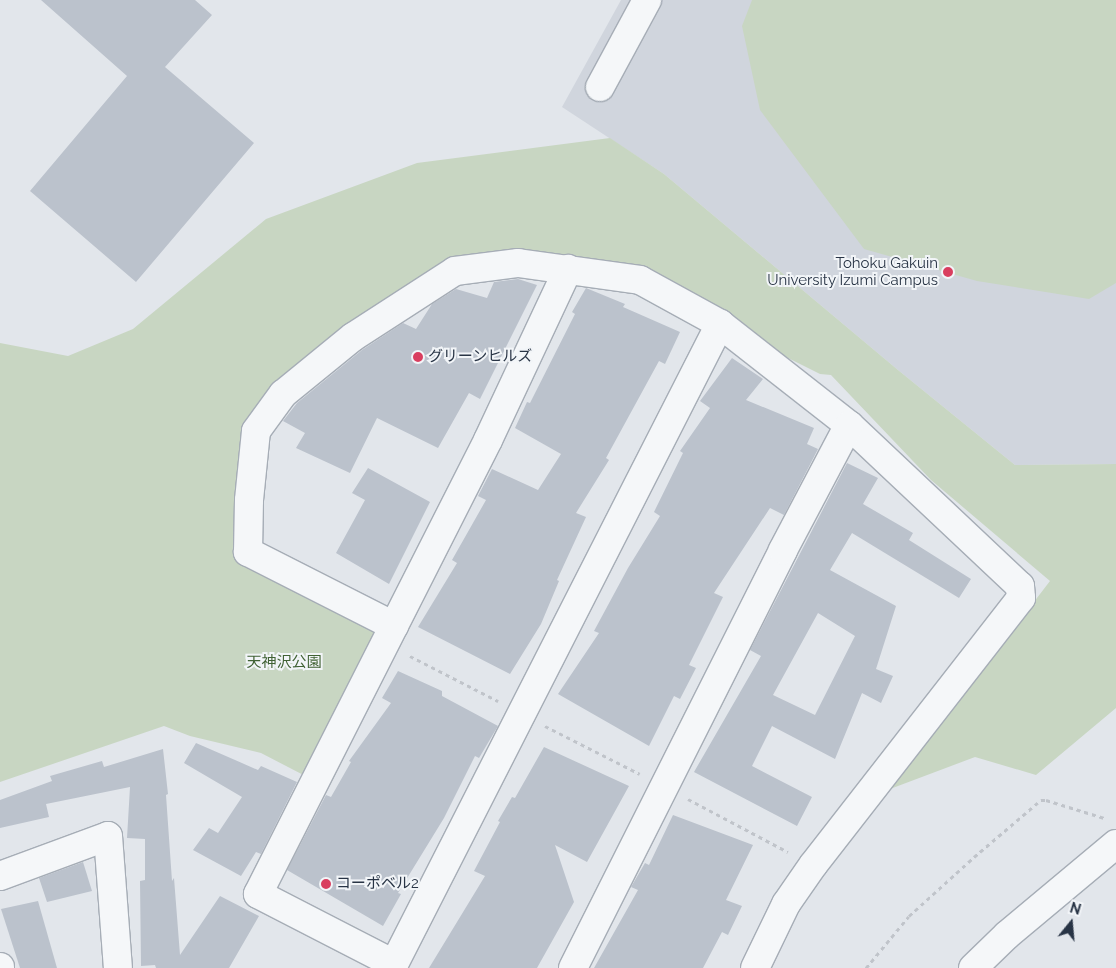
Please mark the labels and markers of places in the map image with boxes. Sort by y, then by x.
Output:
place label: Tohoku Gakuin University Izumi Campus [767,254,938,289]
marker: Tohoku Gakuin University Izumi Campus [942,266,954,278]
place label: グリーンヒルズ [428,348,533,366]
marker: グリーンヒルズ [412,351,424,363]
place label: コーポベル2 [336,875,419,893]
marker: コーポベル2 [320,878,332,890]

